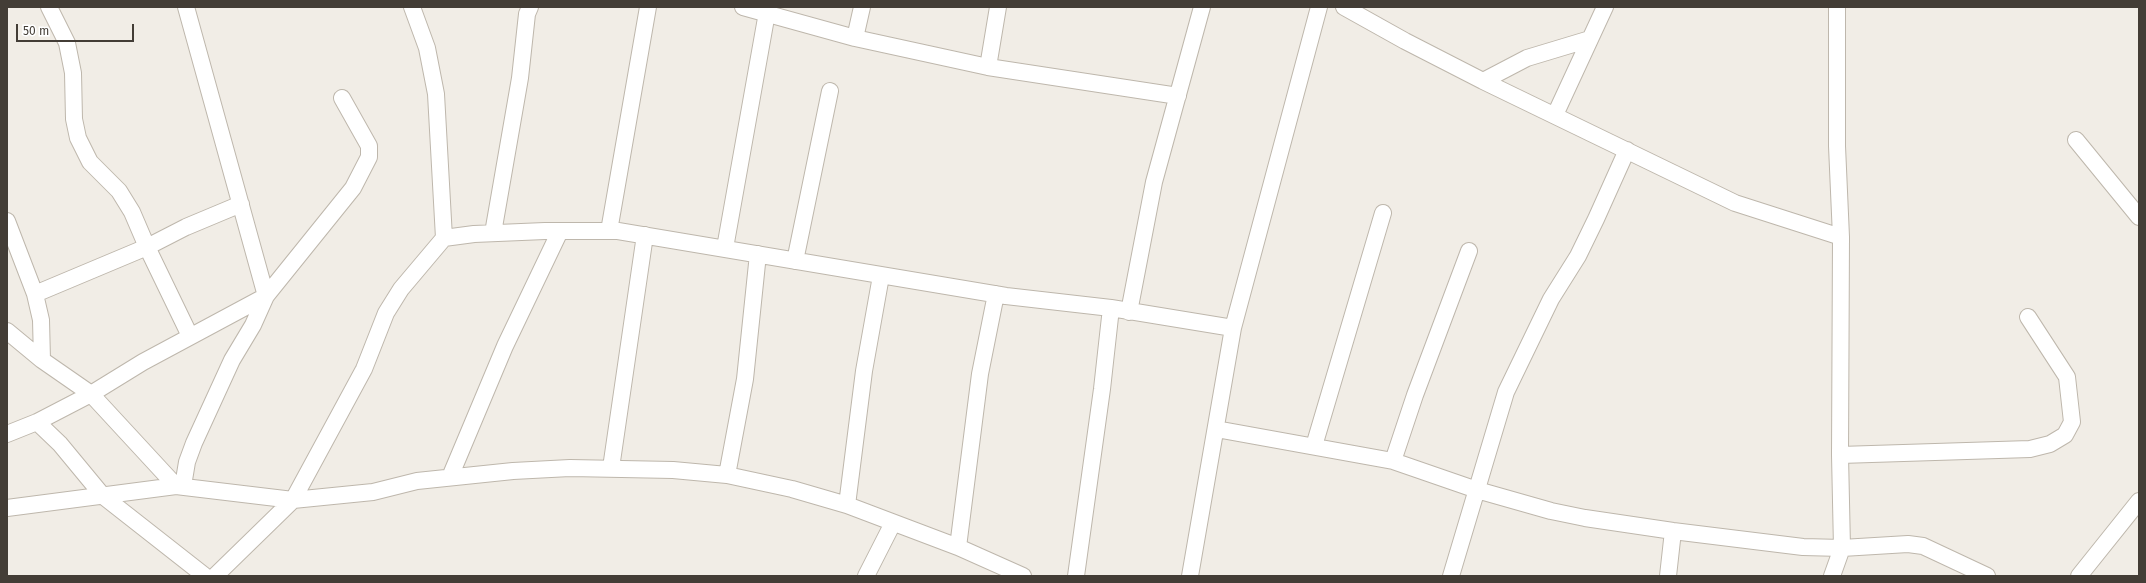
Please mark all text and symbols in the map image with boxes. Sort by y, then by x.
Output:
scale bar [18,16,136,42]
text: 50 m [23,24,49,38]

